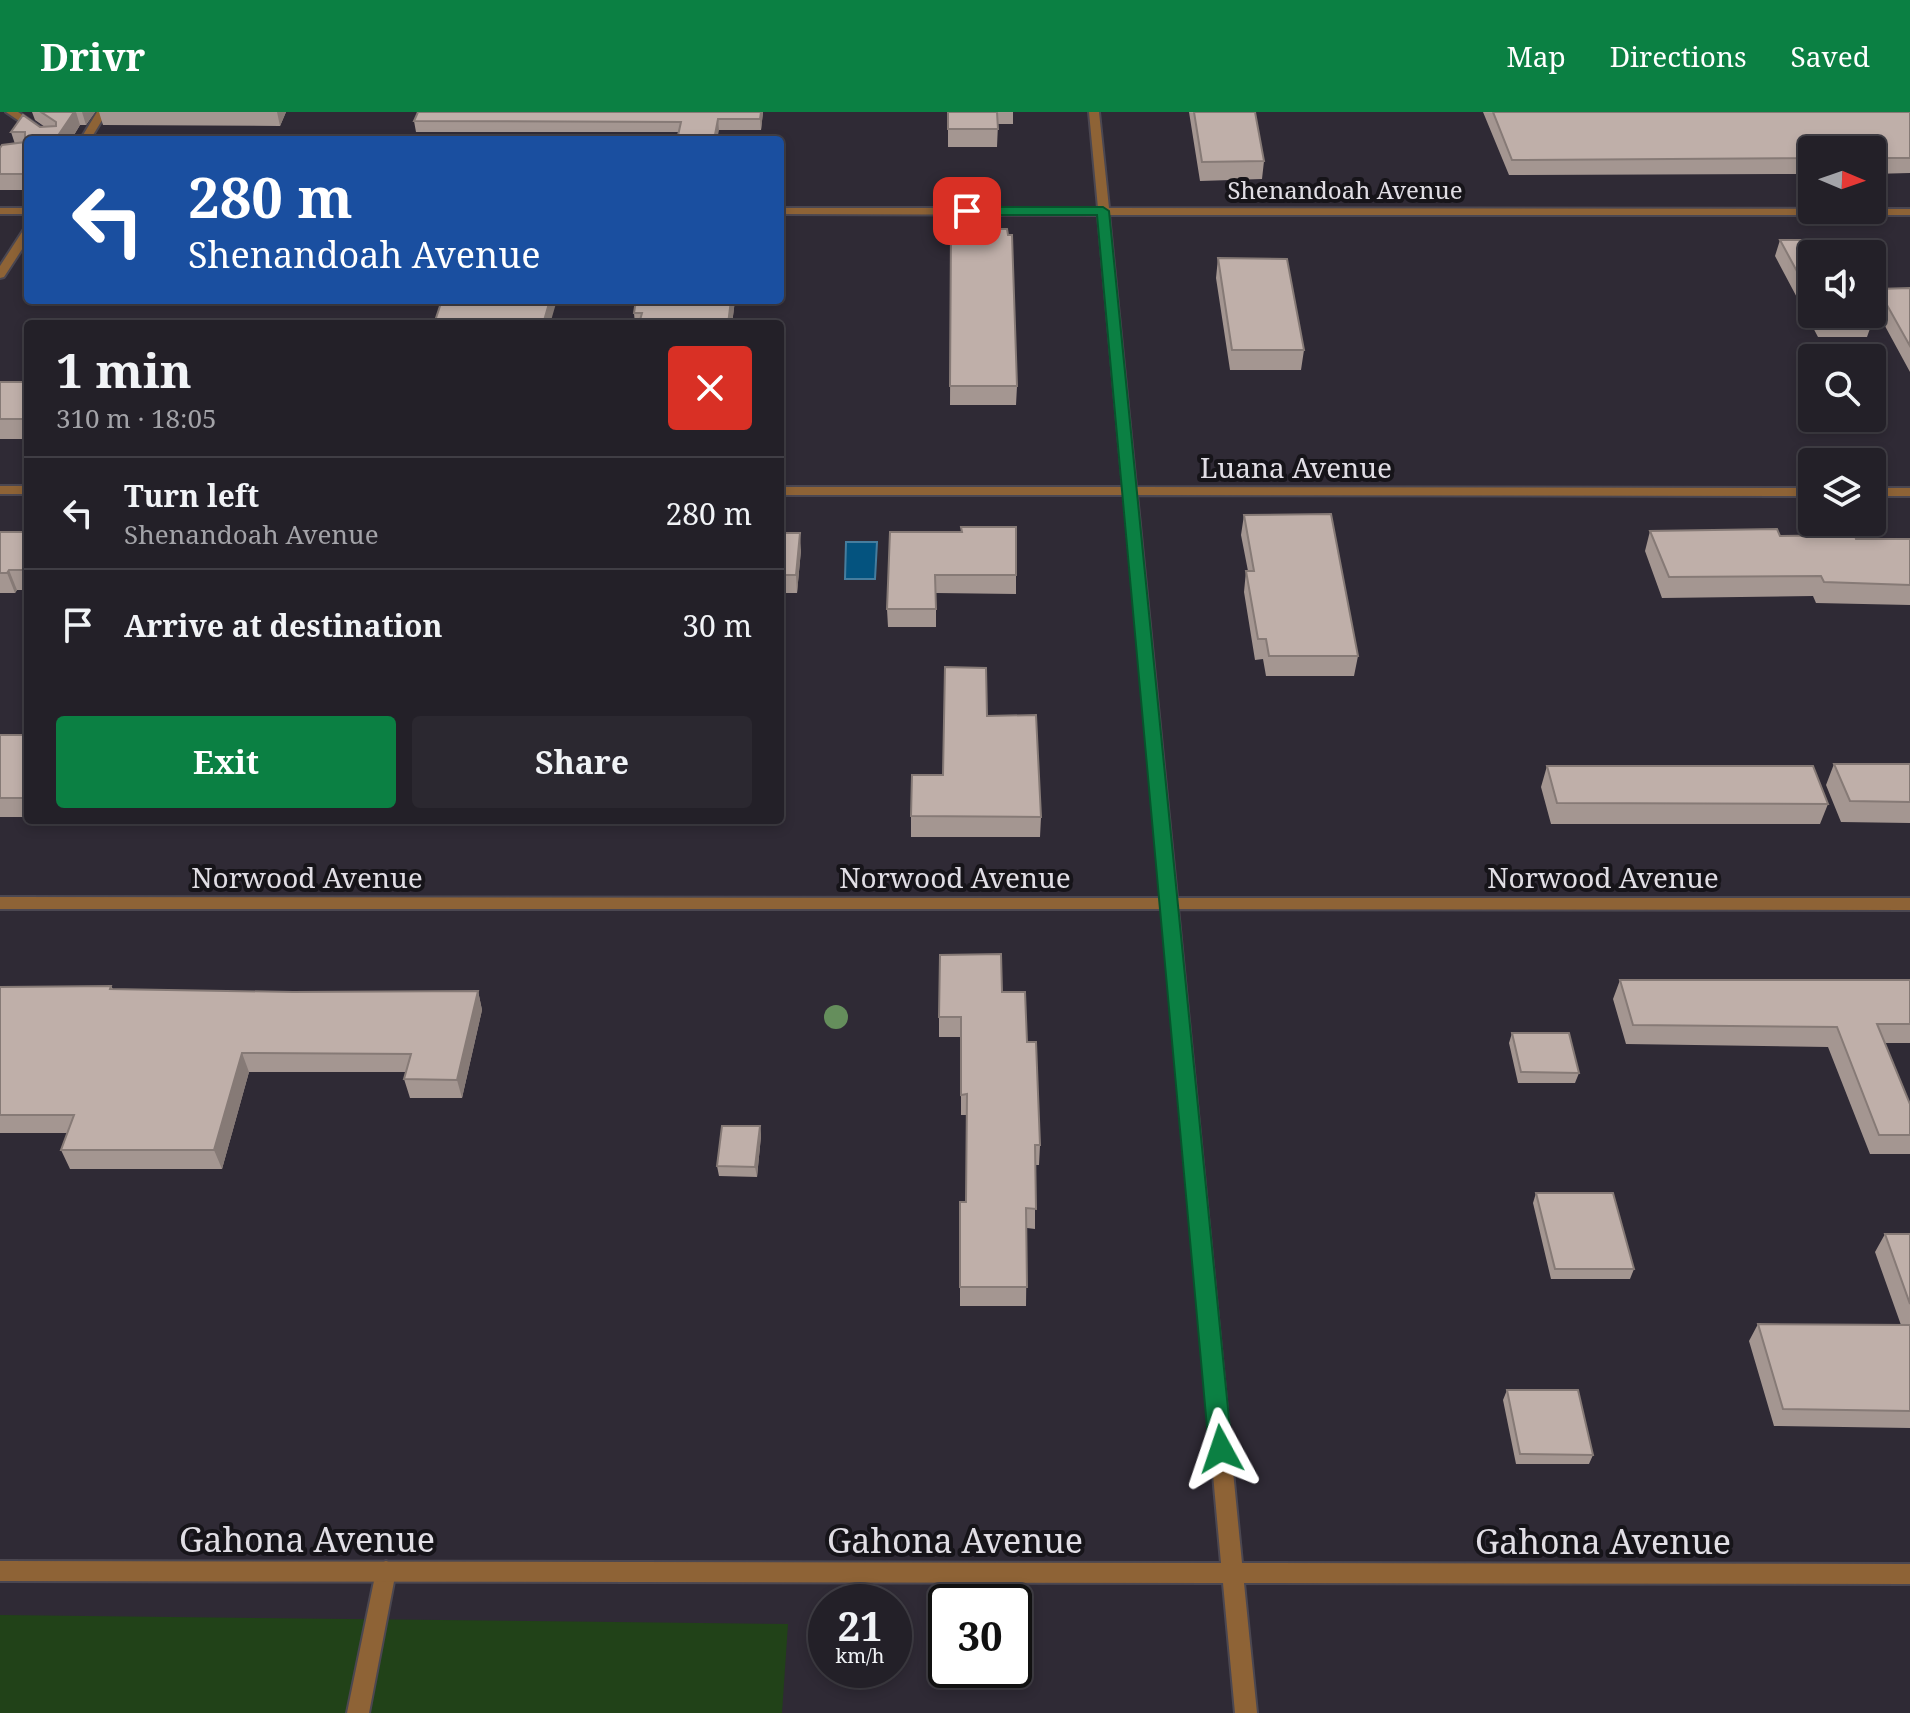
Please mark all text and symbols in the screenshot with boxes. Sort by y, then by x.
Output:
text: Drivr [40,30,145,82]
text: Map [1506,37,1566,75]
text: Directions [1610,37,1747,75]
text: Saved [1791,37,1870,75]
north arrow [1798,136,1886,224]
map controls [1798,136,1886,536]
text: 280 m [188,158,353,234]
icon: left [56,168,160,272]
street label: Shenandoah Avenue [1228,173,1462,206]
pin [933,177,1001,245]
icon: arrive [945,189,989,233]
text: Shenandoah Avenue [188,230,540,279]
button: sound [1798,240,1886,328]
text: 1 min [56,337,192,402]
button: search [1798,344,1886,432]
button: close [668,346,752,430]
text: 310 m · 18:05 [56,400,217,436]
street label: Luana Avenue [1200,448,1392,486]
button: layers [1798,448,1886,536]
text: Turn left [124,475,259,516]
icon: left [56,491,100,535]
text: 280 m [666,493,752,534]
text: Shenandoah Avenue [124,516,379,552]
icon: arrive [56,603,100,647]
text: Arrive at destination [124,605,443,646]
text: 30 m [682,605,752,646]
button: Exit [56,716,396,808]
button: Share [412,716,752,808]
street label: Norwood Avenue [191,858,423,896]
street label: Norwood Avenue [839,858,1071,896]
street label: Norwood Avenue [1487,858,1719,896]
position arrow [1179,1407,1263,1491]
street label: Gahona Avenue [179,1516,435,1562]
street label: Gahona Avenue [827,1517,1083,1563]
street label: Gahona Avenue [1475,1518,1731,1564]
speed limit sign: 30 [928,1584,1032,1688]
text: 21 [837,1598,883,1653]
text: km/h [835,1642,885,1669]

